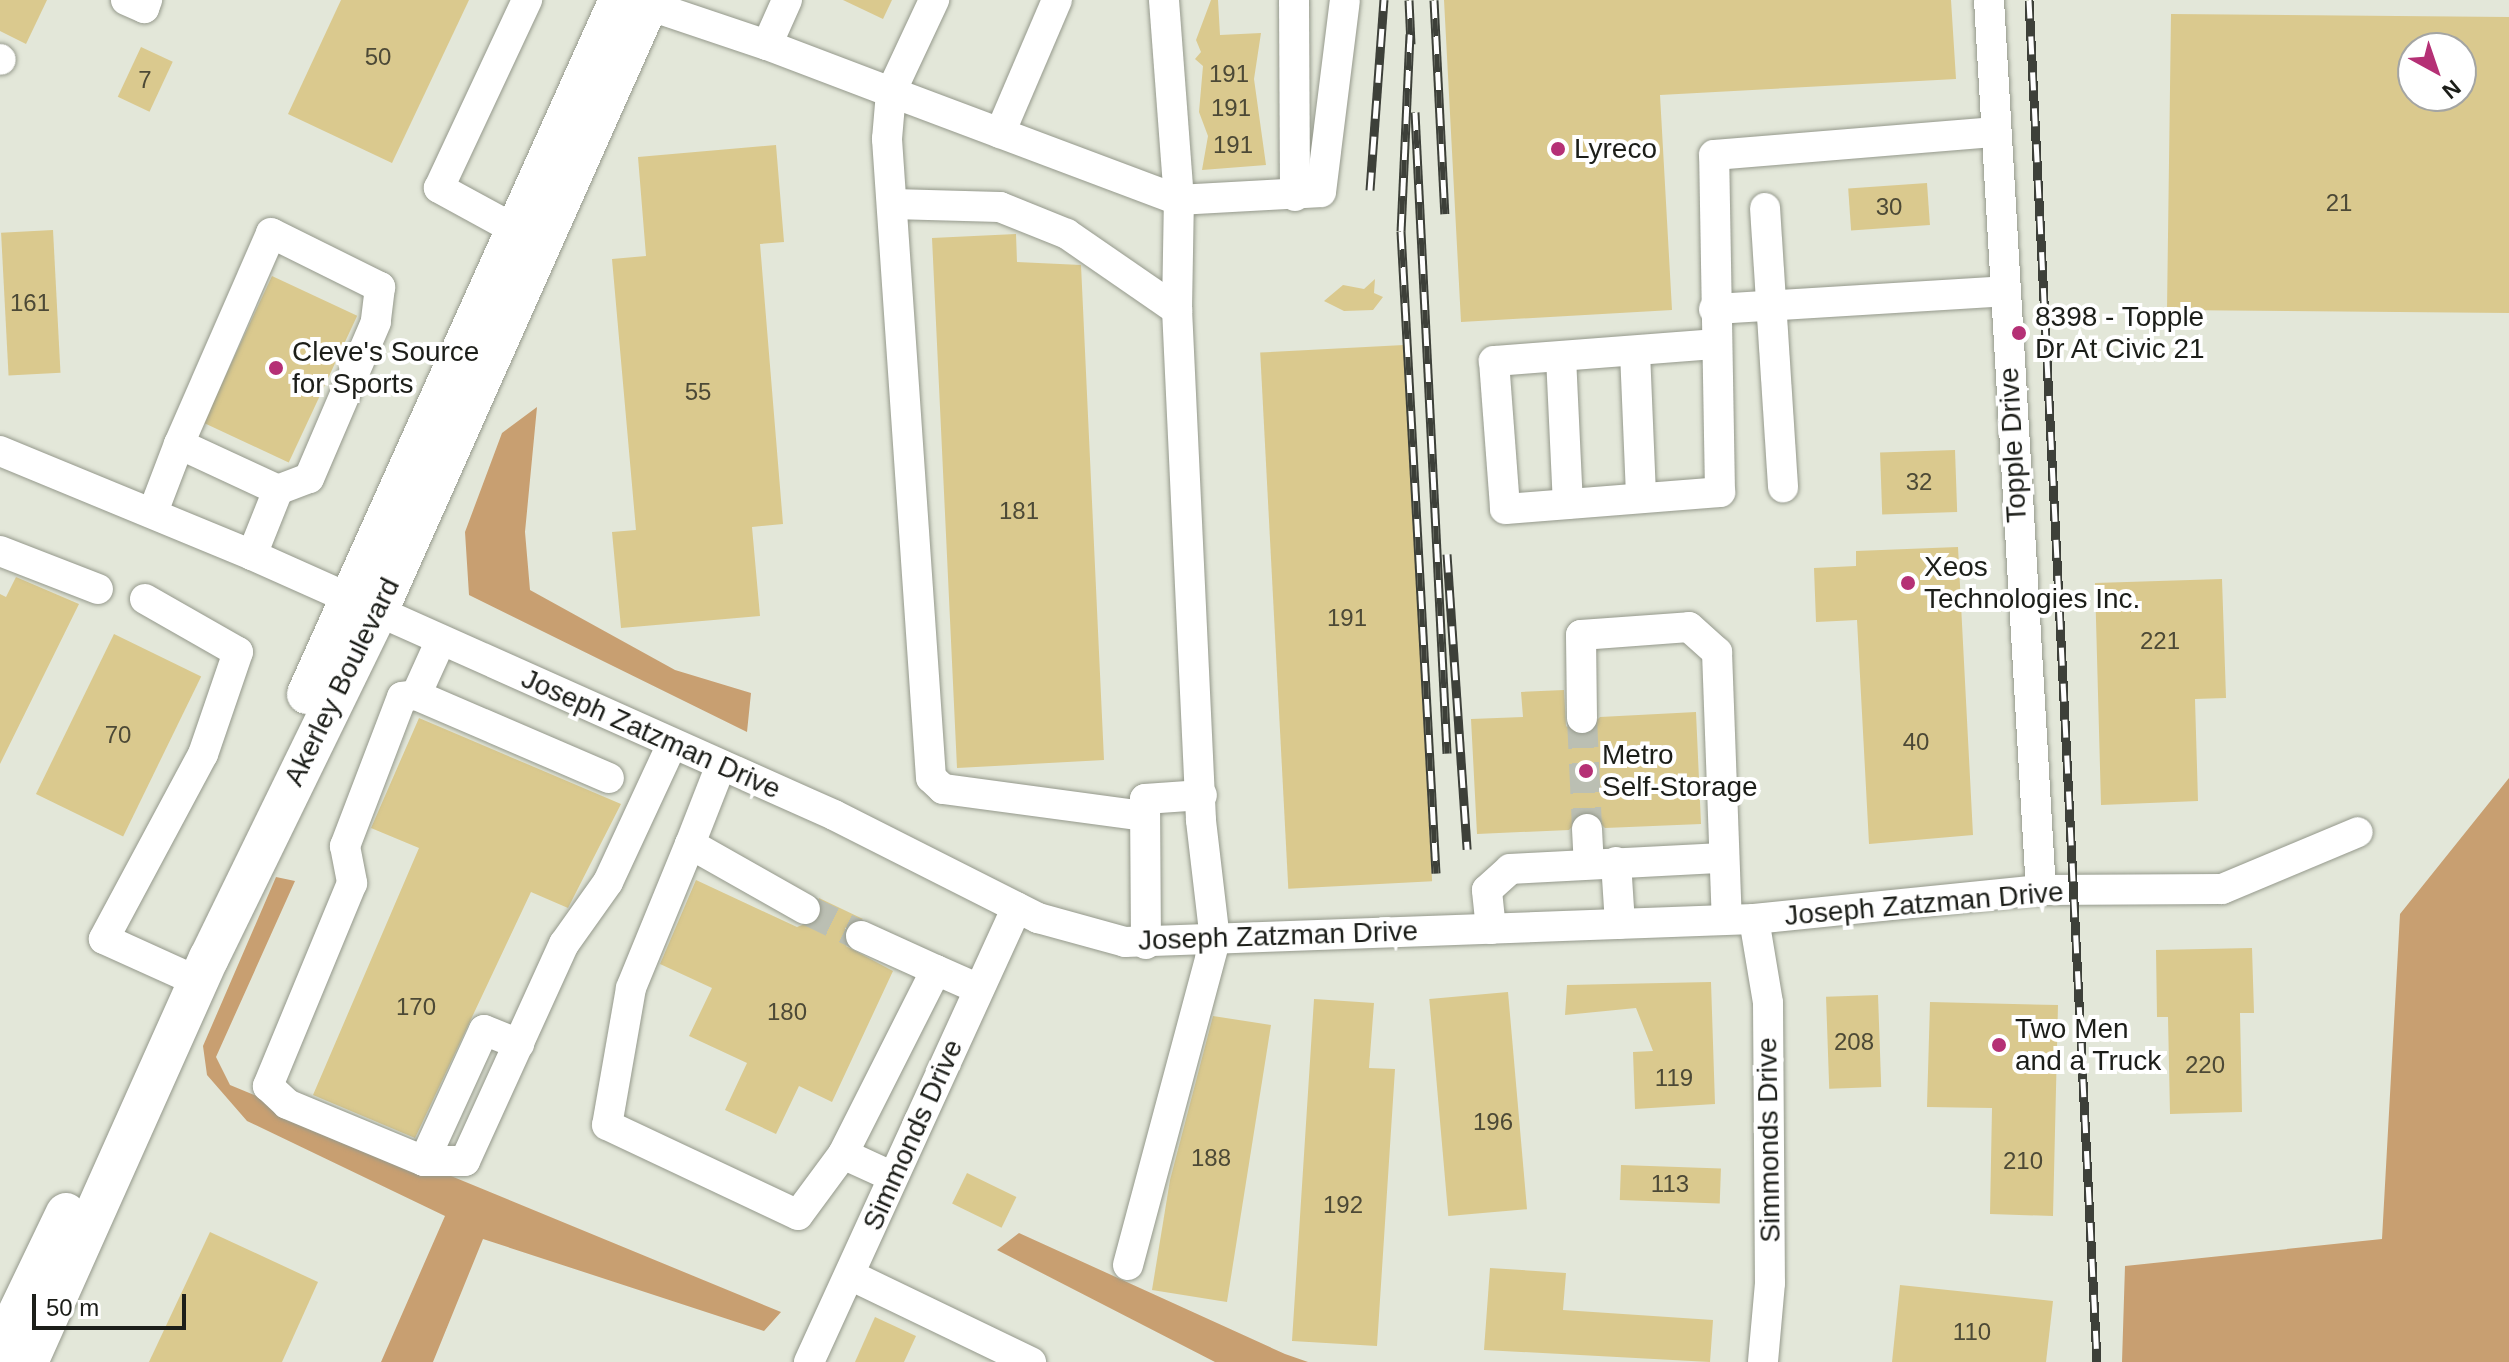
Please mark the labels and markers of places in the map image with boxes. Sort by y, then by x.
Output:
place label: Lyreco [1574,132,1657,166]
marker: Lyreco [1549,140,1567,158]
place label: 8398 - Topple Dr At Civic 21 [2035,300,2206,366]
marker: 8398 - Topple Dr At Civic 21 [2010,324,2028,342]
place label: Cleve's Source for Sports [292,335,479,401]
marker: Cleve's Source for Sports [267,359,285,377]
place label: Xeos Technologies Inc. [1924,550,2140,616]
marker: Xeos Technologies Inc. [1899,574,1917,592]
place label: Metro Self-Storage [1602,738,1758,804]
marker: Metro Self-Storage [1577,762,1595,780]
place label: Two Men and a Truck [2015,1012,2162,1078]
marker: Two Men and a Truck [1990,1036,2008,1054]

